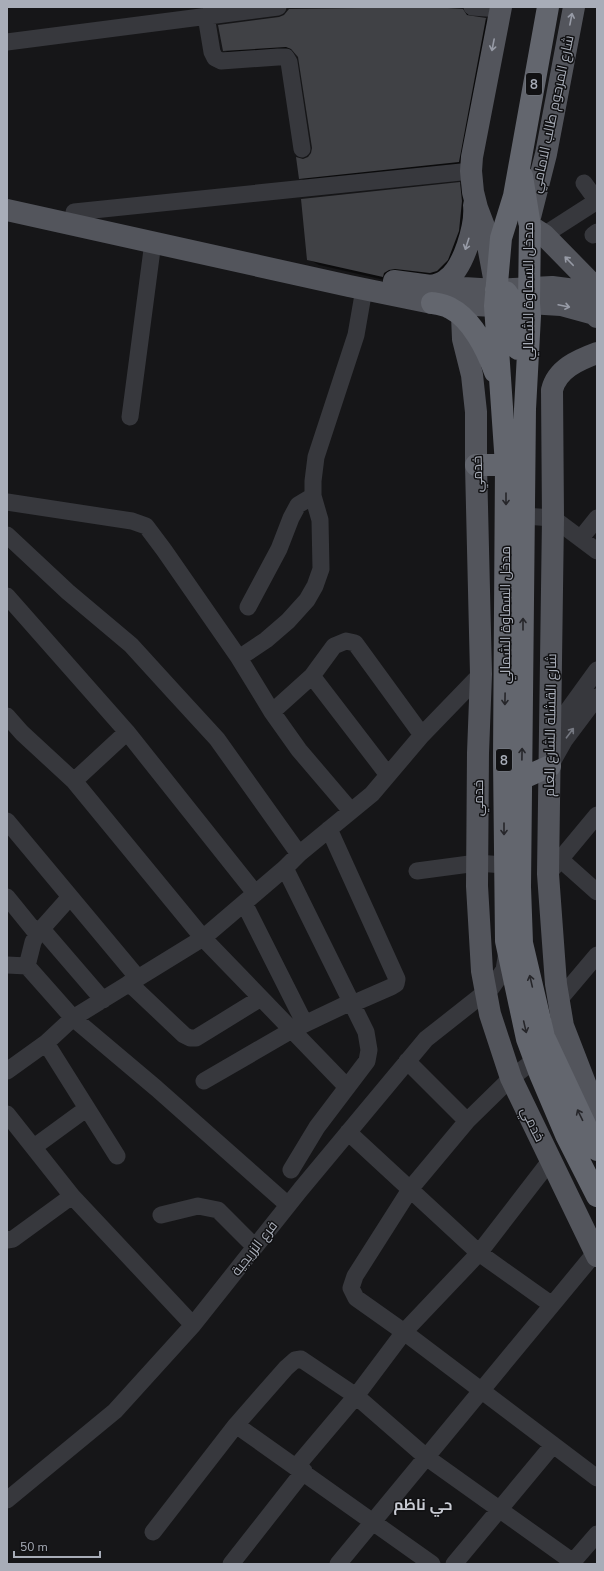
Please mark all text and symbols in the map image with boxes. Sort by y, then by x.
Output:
one-way arrow [568,13,576,26]
street label: شارع المرحوم طالب الامامي [526,33,580,195]
one-way arrow [489,38,497,51]
road number: 8 [526,73,542,95]
street label: مدخل السماوة الشمالي [519,222,540,360]
one-way arrow [463,237,470,250]
one-way arrow [565,256,574,266]
one-way arrow [557,302,570,310]
street label: خدمي [468,455,489,492]
one-way arrow [502,492,510,505]
street label: مدخل السماوة الشمالي [496,546,517,684]
one-way arrow [519,618,527,631]
street label: شارع القشلة الشارع العام [540,653,561,797]
one-way arrow [501,692,509,705]
one-way arrow [566,727,574,738]
one-way arrow [518,748,526,761]
road number: 8 [496,749,512,771]
street label: خدمي [469,780,490,816]
one-way arrow [500,822,508,835]
one-way arrow [526,975,534,988]
one-way arrow [521,1020,529,1033]
street label: خدمي [514,1104,549,1146]
one-way arrow [576,1110,583,1122]
street label: فرع الزريجية [227,1217,282,1280]
district label: حي ناظم [394,1495,452,1517]
scale bar [14,1533,100,1559]
text: 50 m [20,1539,48,1555]

